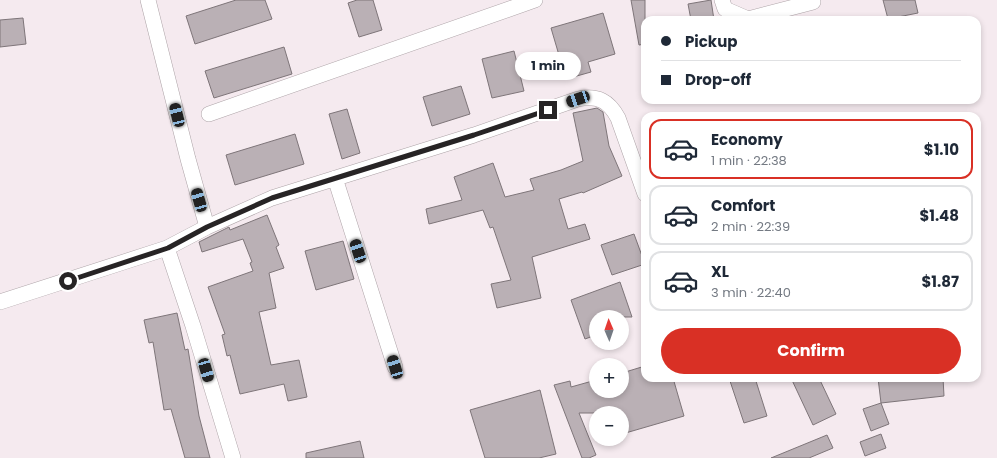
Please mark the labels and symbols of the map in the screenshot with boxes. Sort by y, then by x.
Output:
callout: 1 min [515,52,581,80]
car [565,89,591,109]
route end [539,101,557,119]
car [168,102,186,128]
car [190,187,208,213]
car [349,238,367,264]
route start [59,272,77,290]
north arrow [589,310,629,350]
car [386,354,404,380]
car [197,357,215,383]

